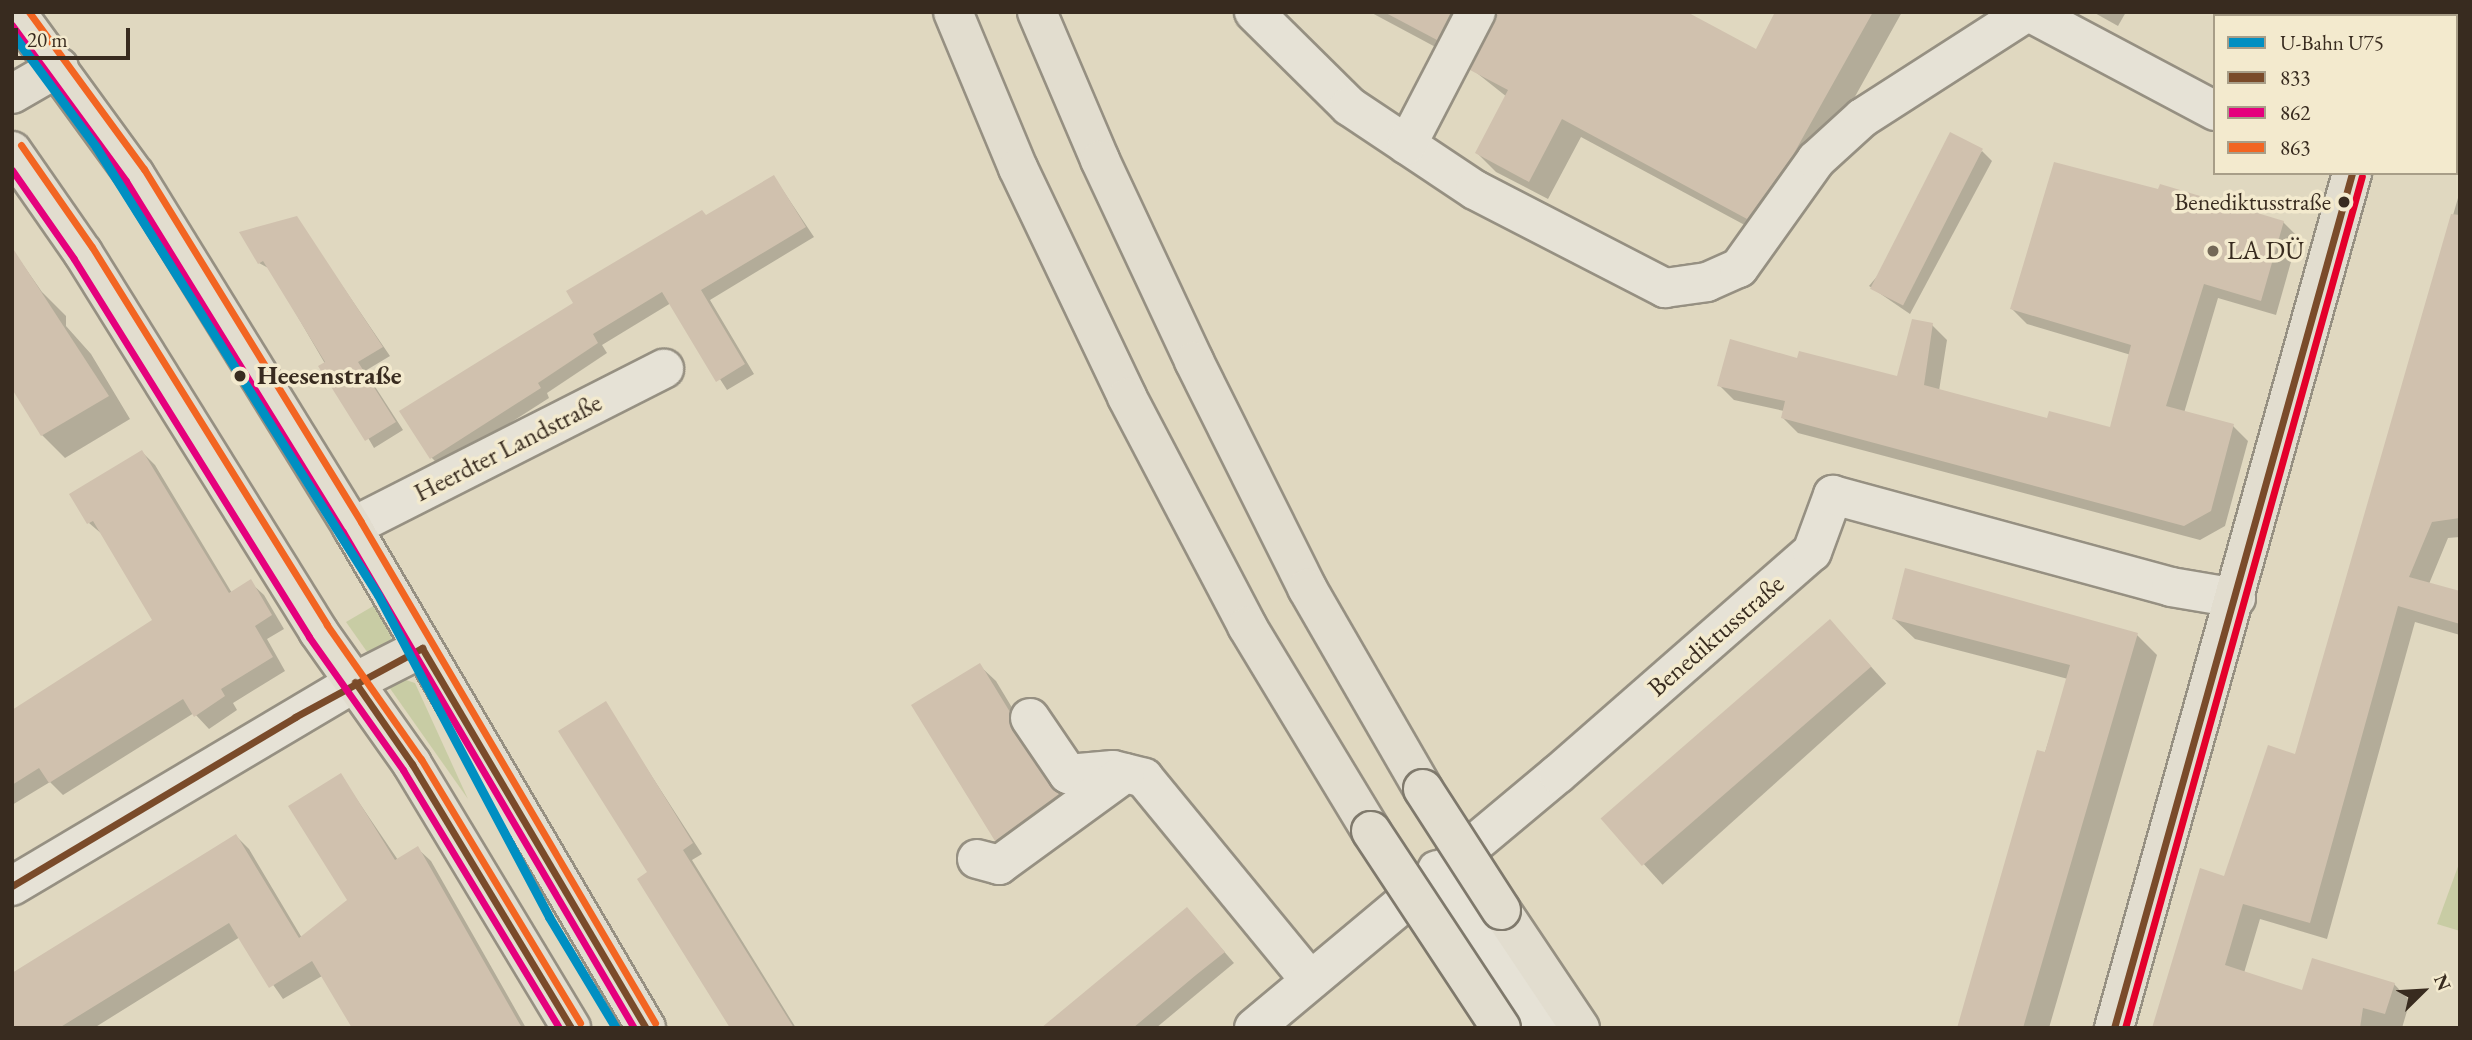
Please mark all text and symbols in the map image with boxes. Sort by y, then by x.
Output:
scale bar [18,14,133,58]
legend [2213,14,2458,175]
text: 20 m [27,26,68,53]
text: U-Bahn U75 [2280,29,2384,56]
text: 833 [2280,64,2310,91]
text: 862 [2280,99,2310,126]
text: 863 [2280,134,2310,161]
place label: Benediktusstraße [2174,188,2331,216]
marker: Benediktusstraße [2337,195,2351,209]
place label: LA DÜ [2227,235,2304,267]
marker: LA DÜ [2205,243,2221,259]
place label: Heesenstraße [257,360,402,392]
marker: Heesenstraße [229,365,251,387]
street label: Heerdter Landstraße [409,387,607,509]
street label: Benediktusstraße [1642,569,1790,703]
north arrow [2388,956,2458,1026]
text: N [2428,970,2457,994]

